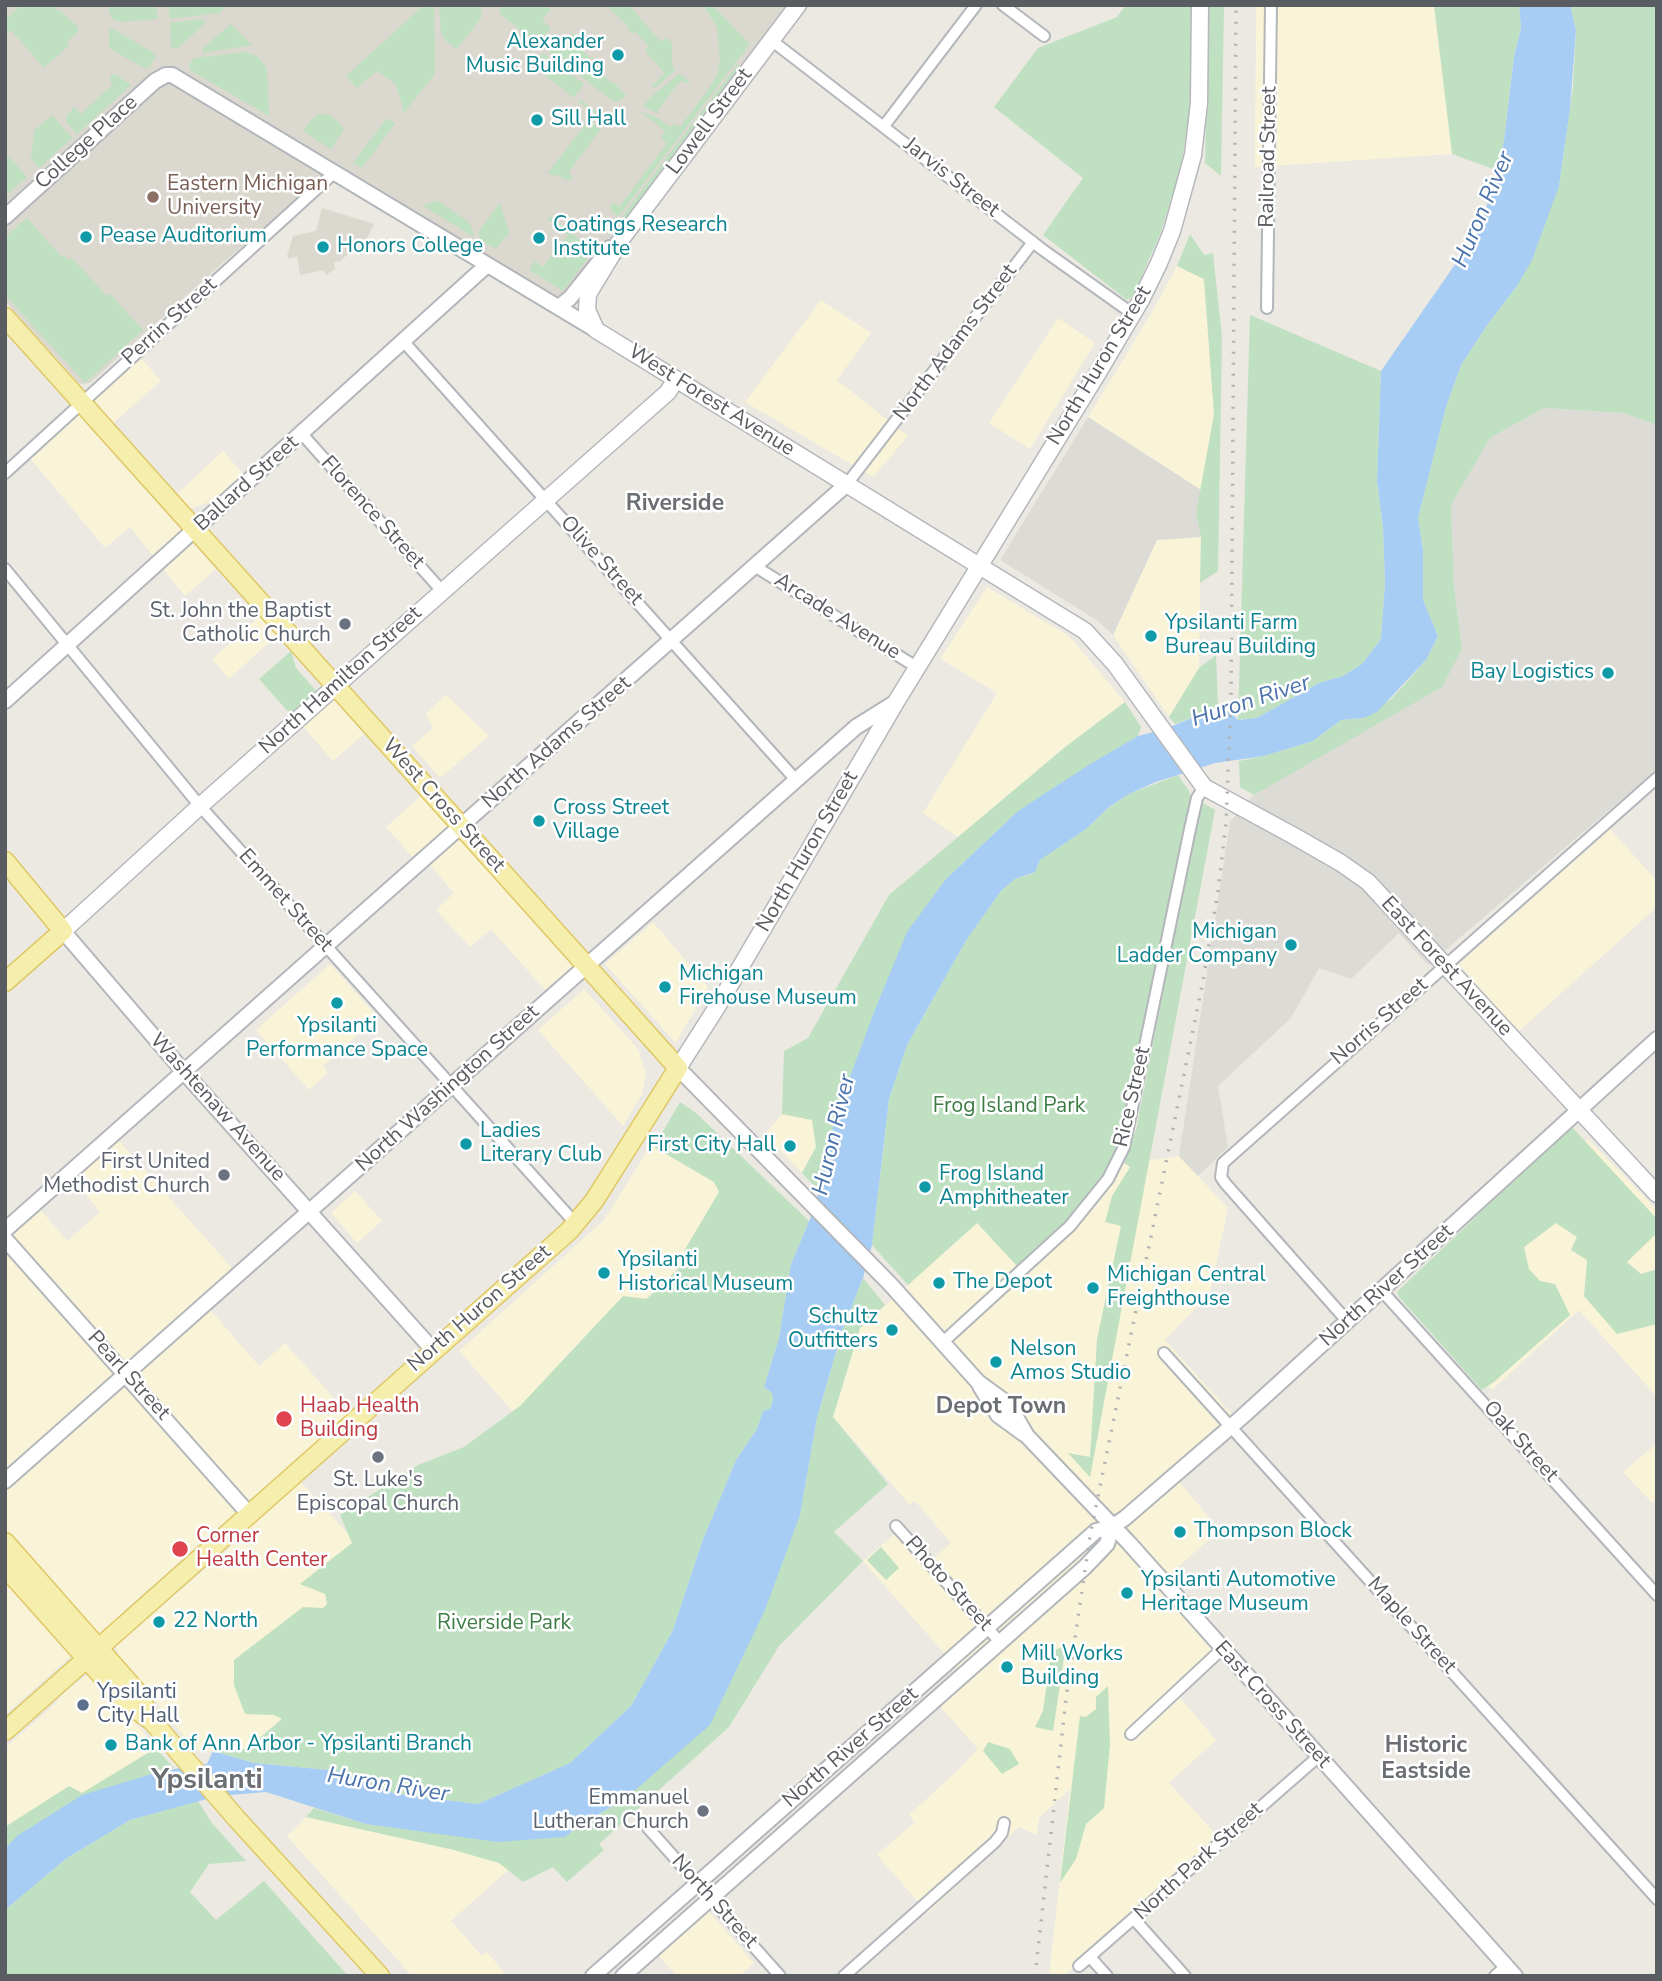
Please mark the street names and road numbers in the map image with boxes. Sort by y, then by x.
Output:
street label: Lowell Street [662,64,758,180]
street label: Railroad Street [1255,86,1283,228]
street label: College Place [31,91,143,195]
street label: Jarvis Street [898,133,1004,223]
street label: North Adams Street [889,260,1023,426]
street label: Perrin Street [118,273,222,371]
street label: North Huron Street [1042,282,1158,450]
street label: West Forest Avenue [623,340,799,462]
street label: Ballard Street [190,431,304,537]
street label: Florence Street [315,451,429,575]
street label: Olive Street [554,511,648,611]
street label: Arcade Avenue [769,568,905,666]
street label: North Hamilton Street [255,602,427,760]
street label: North Adams Street [477,671,637,815]
street label: West Cross Street [376,734,510,878]
street label: North Huron Street [752,767,864,937]
street label: Emmet Street [232,844,338,958]
street label: East Forest Avenue [1375,892,1517,1042]
street label: Norris Street [1326,973,1434,1071]
street label: North Washington Street [351,1000,545,1178]
street label: Washtenaw Avenue [144,1029,290,1187]
street label: Rice Street [1109,1044,1157,1150]
street label: North River Street [1315,1219,1459,1353]
street label: North Huron Street [403,1240,557,1378]
street label: Pearl Street [81,1326,175,1426]
street label: Oak Street [1477,1396,1563,1488]
street label: Photo Street [899,1532,997,1636]
street label: Maple Street [1361,1572,1461,1680]
street label: East Cross Street [1208,1636,1336,1774]
street label: North River Street [778,1682,924,1814]
street label: North Park Street [1129,1798,1269,1926]
street label: North Street [665,1850,763,1954]

